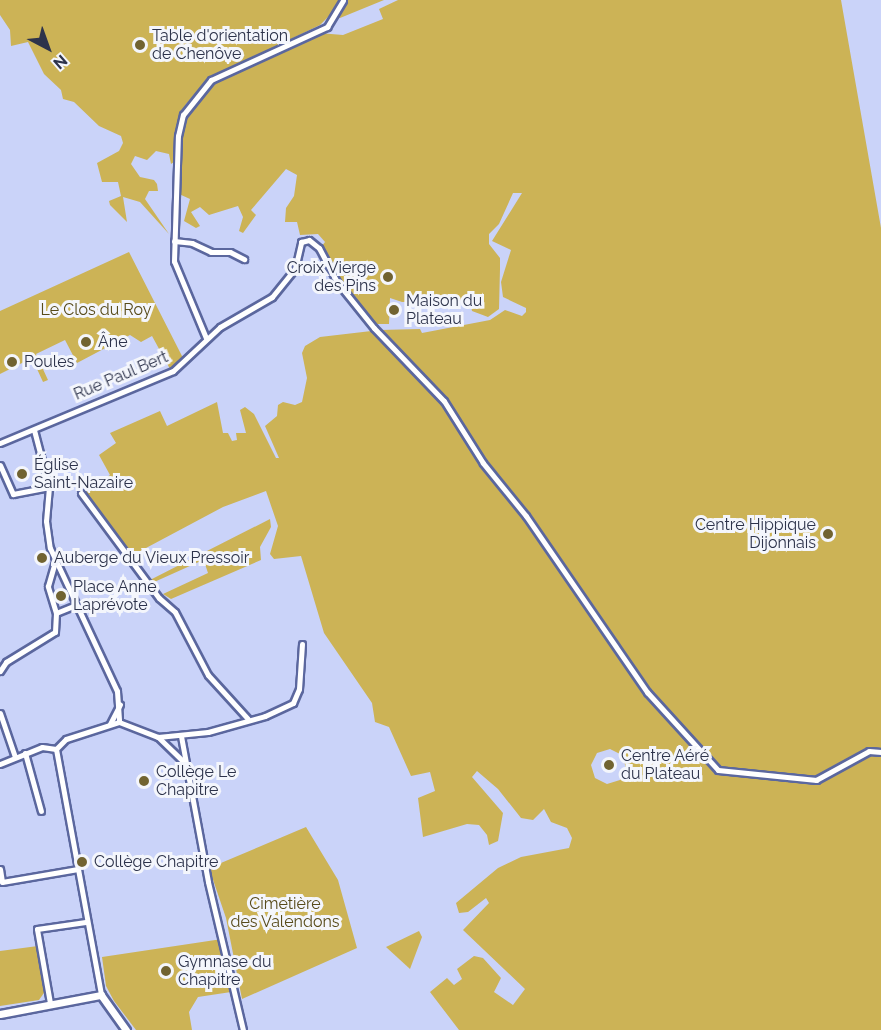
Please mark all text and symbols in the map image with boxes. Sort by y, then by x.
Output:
north arrow [18,18,78,78]
place label: Table d'orientation de Chenôve [152,26,288,64]
marker: Table d'orientation de Chenôve [133,38,147,52]
text: N [49,51,71,73]
place label: Croix Vierge des Pins [286,258,376,296]
marker: Croix Vierge des Pins [381,270,395,284]
place label: Maison du Plateau [406,291,482,329]
park label: Le Clos du Roy [41,300,151,320]
marker: Maison du Plateau [387,303,401,317]
place label: Âne [98,332,128,352]
marker: Âne [79,335,93,349]
street label: Rue Paul Bert [71,347,171,405]
place label: Poules [24,352,74,372]
marker: Poules [5,355,19,369]
place label: Église Saint-Nazaire [34,455,133,493]
marker: Église Saint-Nazaire [15,467,29,481]
place label: Centre Hippique Dijonnais [695,515,816,553]
marker: Centre Hippique Dijonnais [821,527,835,541]
place label: Auberge du Vieux Pressoir [54,548,250,568]
marker: Auberge du Vieux Pressoir [35,551,49,565]
place label: Place Anne Laprévote [73,577,157,615]
marker: Place Anne Laprévote [54,589,68,603]
place label: Centre Aéré du Plateau [621,746,710,784]
marker: Centre Aéré du Plateau [602,758,616,772]
place label: Collège Le Chapitre [156,762,236,800]
marker: Collège Le Chapitre [137,774,151,788]
place label: Collège Chapitre [94,852,218,872]
marker: Collège Chapitre [75,855,89,869]
park label: Cimetière des Valendons [230,894,340,932]
place label: Gymnase du Chapitre [178,952,271,990]
marker: Gymnase du Chapitre [159,964,173,978]

